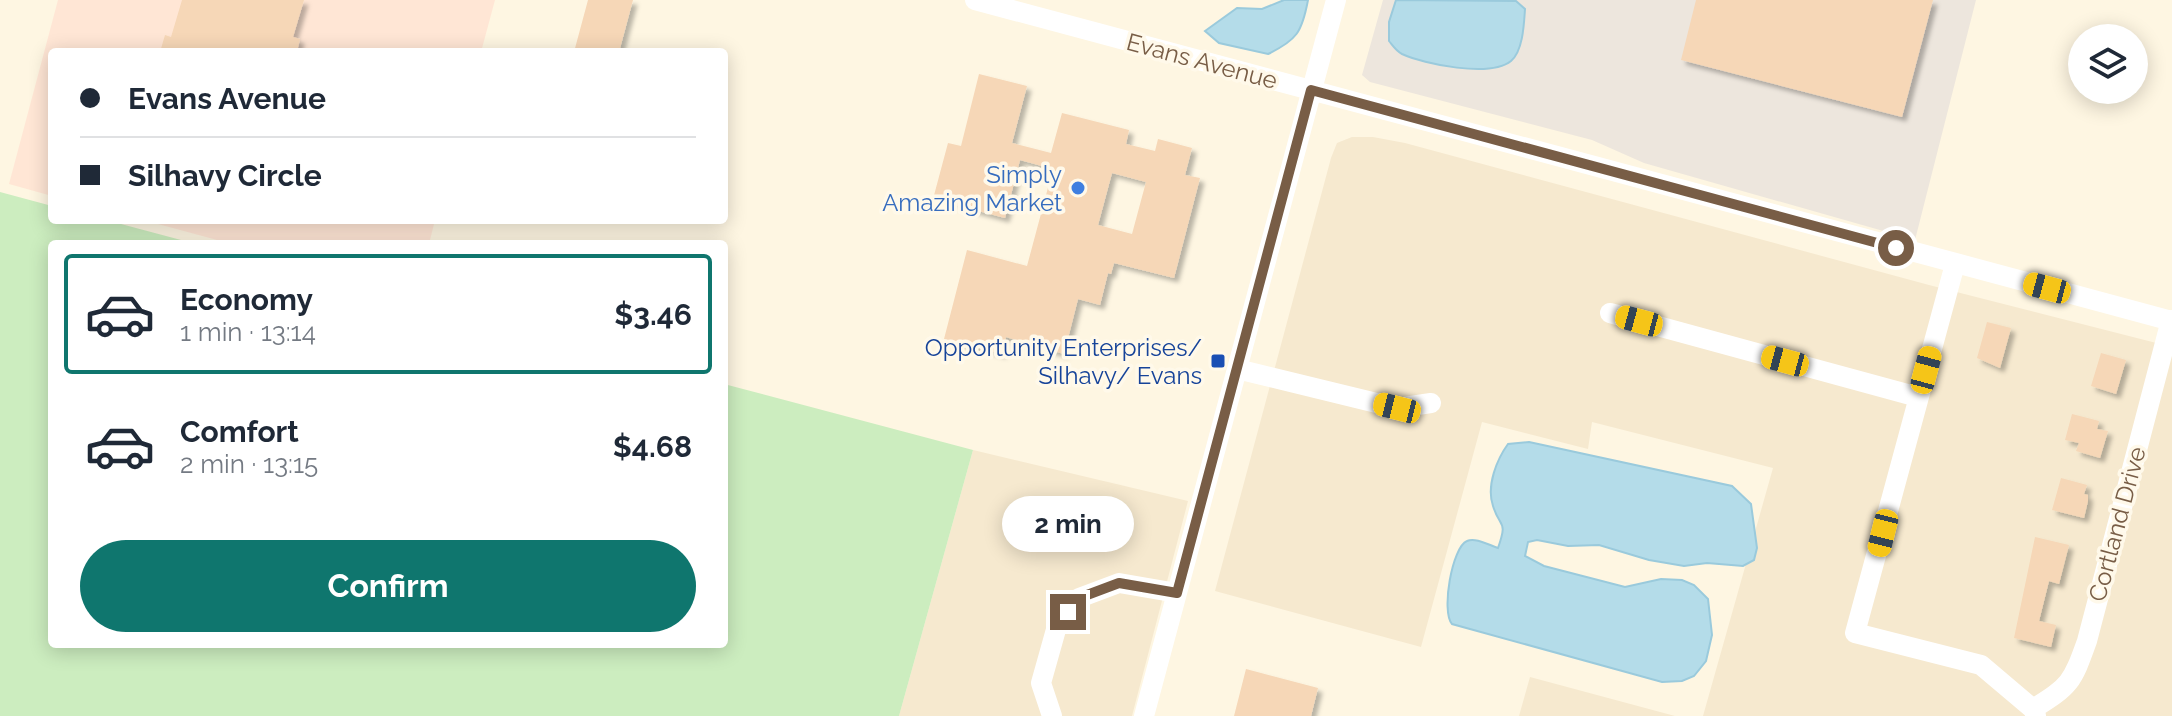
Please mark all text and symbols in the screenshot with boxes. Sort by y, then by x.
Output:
map controls [2068,24,2148,104]
button: layers [2068,24,2148,104]
street label: Evans Avenue [1123,27,1281,95]
text: Evans Avenue [128,81,326,116]
text: Silhavy Circle [128,158,322,193]
place label: Simply Amazing Market [882,160,1062,217]
marker: Simply Amazing Market [1069,179,1087,197]
route start [1878,230,1914,266]
car [2021,270,2073,306]
icon: car [84,278,156,350]
text: Economy [180,282,313,317]
text: $3.46 [614,297,692,332]
car [1613,303,1665,339]
text: 1 min · 13:14 [180,317,316,347]
place label: Opportunity Enterprises/ Silhavy/ Evans [925,333,1202,390]
car [1759,343,1811,379]
car [1908,344,1944,396]
marker: Opportunity Enterprises/ Silhavy/ Evans [1209,352,1227,370]
car [1371,391,1423,425]
icon: car [84,410,156,482]
text: Comfort [180,414,299,449]
text: $4.68 [613,429,692,464]
street label: Cortland Drive [2082,443,2152,605]
text: 2 min · 13:15 [180,449,318,479]
callout: 2 min [1002,496,1134,552]
car [1866,507,1900,559]
text: 2 min [1034,509,1102,539]
button: Confirm [80,540,696,632]
route end [1050,594,1086,630]

